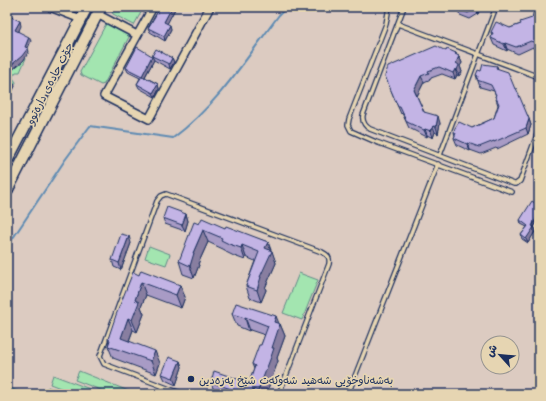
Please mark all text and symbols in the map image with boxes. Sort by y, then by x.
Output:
street label: جۆت جادەی دارەتوو [20,39,77,128]
north arrow [480,335,520,375]
text: ش [480,341,501,359]
place label: بەشەناوخۆیی شەهید شەوکەت شێخ یەزەدین [199,371,393,388]
marker: بەشەناوخۆیی شەهید شەوکەت شێخ یەزەدین [186,374,196,384]

